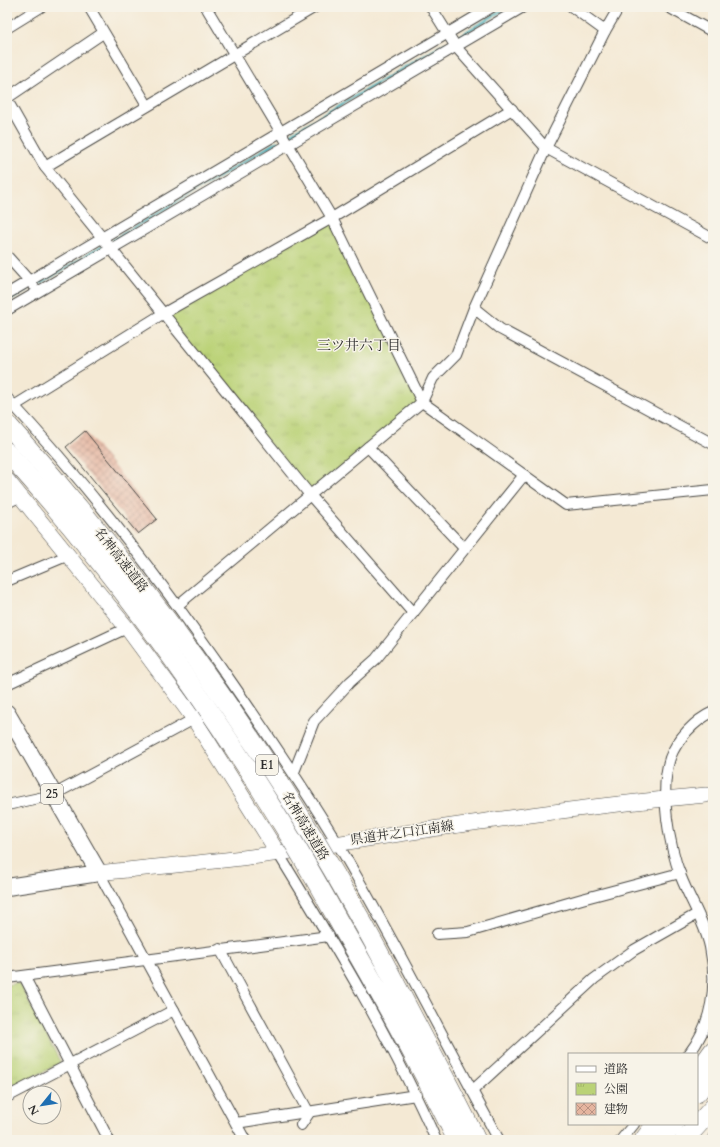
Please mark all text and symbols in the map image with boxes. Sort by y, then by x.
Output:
district label: 三ツ井六丁目 [317,336,401,355]
street label: 名神高速道路 [90,524,152,596]
road number: E1 [256,755,278,775]
road number: 25 [41,784,63,804]
street label: 名神高速道路 [277,788,333,864]
street label: 県道井之口江南線 [349,817,455,849]
legend [568,1053,698,1125]
text: 道路 [604,1061,628,1077]
text: 公園 [604,1081,628,1097]
north arrow [22,1085,62,1125]
text: N [25,1101,43,1118]
text: 建物 [604,1101,628,1117]

